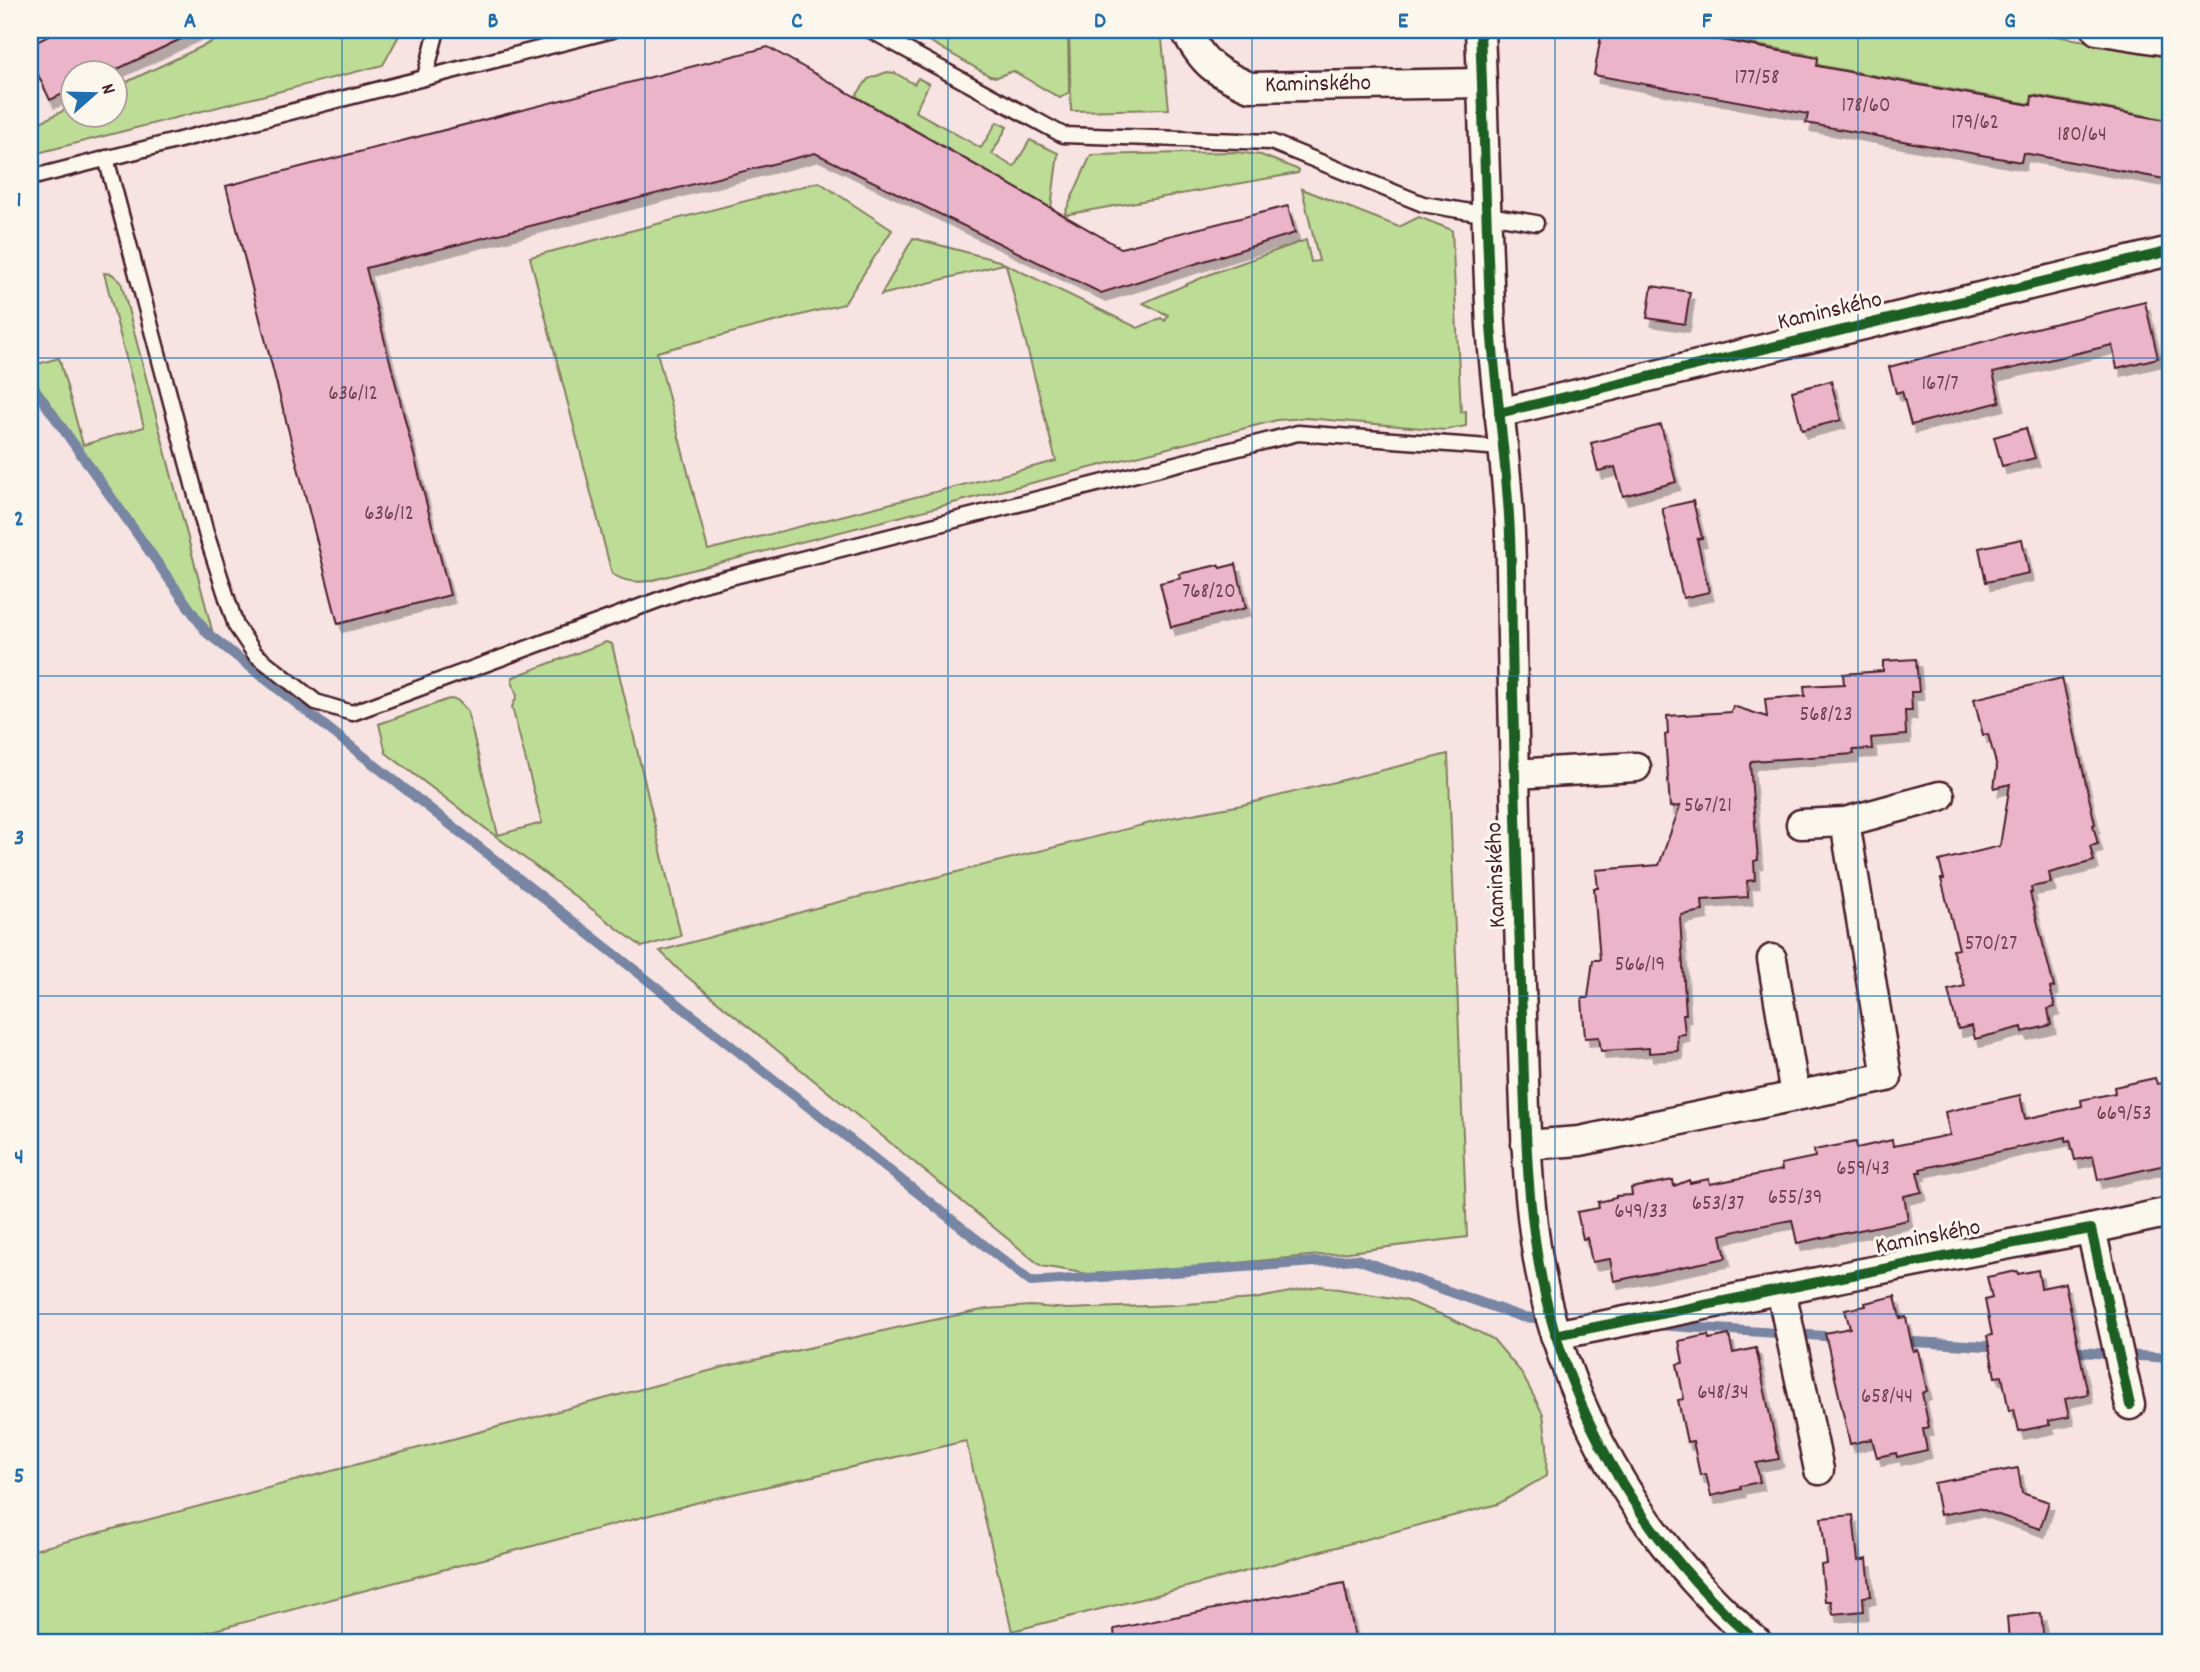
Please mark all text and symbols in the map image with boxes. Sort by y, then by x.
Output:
text: A [184,6,196,39]
text: B [488,6,499,39]
text: C [791,6,803,39]
text: D [1094,6,1106,39]
text: E [1398,6,1409,39]
text: F [1702,6,1713,39]
text: G [2004,6,2016,39]
north arrow [60,60,130,130]
house number: 177/58 [1735,64,1779,94]
street label: Kaminského [1265,67,1371,103]
text: N [92,80,121,98]
house number: 178/60 [1842,92,1890,122]
house number: 179/62 [1951,109,1999,139]
house number: 180/64 [2057,121,2107,151]
text: 1 [16,185,22,218]
street label: Kaminského [1774,283,1886,341]
house number: 167/7 [1922,370,1958,400]
house number: 636/12 [328,380,378,410]
house number: 636/12 [364,500,414,530]
text: 2 [14,504,24,537]
house number: 768/20 [1182,578,1236,608]
house number: 568/23 [1800,701,1852,731]
house number: 567/21 [1684,792,1732,822]
street label: Kaminského [1478,821,1516,929]
text: 3 [14,823,24,856]
house number: 570/27 [1965,930,2017,960]
house number: 566/19 [1615,951,1665,981]
house number: 669/53 [2096,1100,2152,1130]
text: 4 [14,1142,24,1175]
house number: 659/43 [1836,1155,1890,1185]
house number: 655/39 [1768,1184,1822,1214]
house number: 653/37 [1692,1190,1744,1220]
house number: 649/33 [1614,1198,1668,1228]
street label: Kaminského [1873,1211,1983,1265]
house number: 648/34 [1697,1379,1749,1409]
house number: 658/44 [1861,1383,1913,1413]
text: 5 [14,1461,24,1494]

